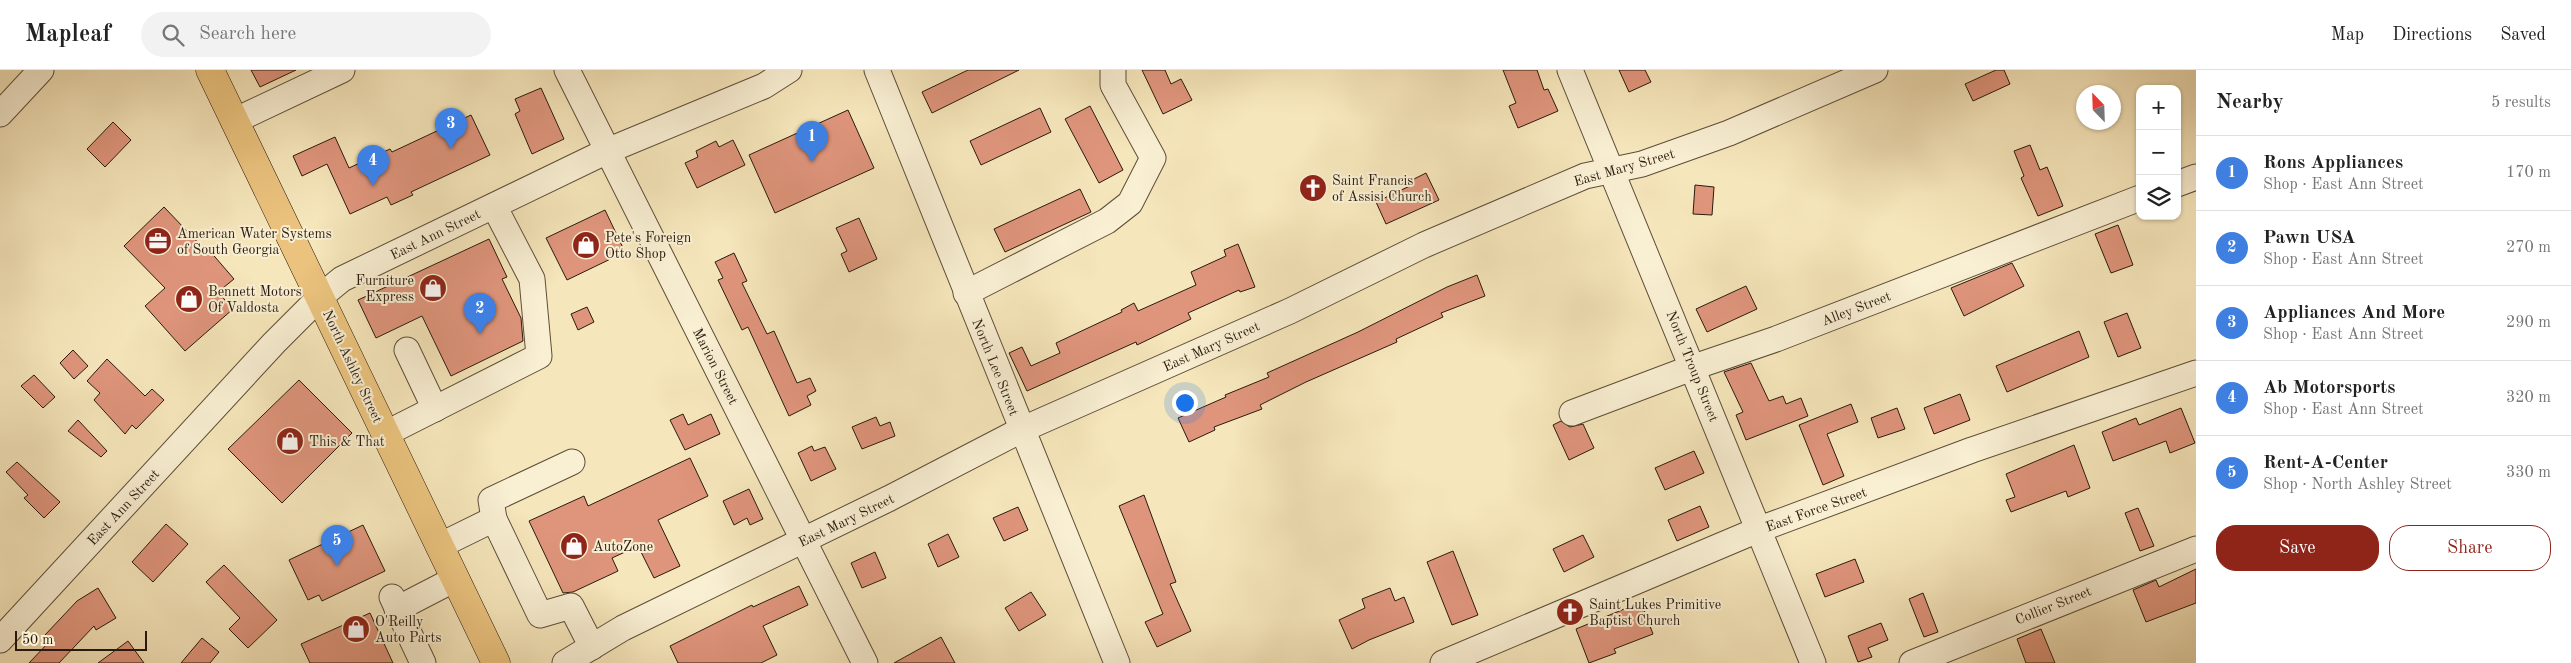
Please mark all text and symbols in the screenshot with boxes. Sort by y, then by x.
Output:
search box [141,12,491,57]
icon: search [159,21,187,49]
text: Mapleaf [25,23,111,47]
text: Search here [199,25,296,44]
text: Map [2331,26,2364,44]
text: Directions [2392,26,2472,44]
text: Saved [2500,26,2546,44]
north arrow [2076,85,2121,130]
map controls [2136,85,2181,220]
button: + [2136,85,2181,130]
text: Nearby [2216,92,2284,113]
text: 5 results [2491,95,2551,111]
pin: 3 [435,108,467,149]
pin: 1 [796,121,828,162]
button: − [2136,130,2181,175]
pin: 4 [357,145,389,186]
street label: East Mary Street [1572,147,1676,189]
text: Rons Appliances [2263,154,2403,173]
text: 1 [2227,165,2237,181]
text: 170 m [2506,165,2551,181]
church icon: Saint Francis of Assisi Church [1298,173,1328,203]
place label: Saint Francis of Assisi Church [1332,174,1432,204]
button: layers [2136,175,2181,220]
text: Shop · East Ann Street [2263,177,2424,193]
street label: East Ann Street [388,207,483,263]
office icon: American Water Systems of South Georgia [143,226,173,256]
place label: American Water Systems of South Georgia [177,227,332,257]
text: Pawn USA [2263,229,2356,248]
shop icon: Pete's Foreign Otto Shop [571,230,601,260]
place label: Pete's Foreign Otto Shop [605,231,692,261]
text: 2 [2227,240,2237,256]
text: 270 m [2506,240,2551,256]
text: Shop · East Ann Street [2263,252,2424,268]
shop icon: Furniture Express [418,273,448,303]
place label: Furniture Express [355,274,414,304]
shop icon: Bennett Motors Of Valdosta [174,284,204,314]
place label: Bennett Motors Of Valdosta [208,285,302,315]
street label: Alley Street [1820,289,1893,329]
pin: 2 [464,293,496,334]
text: Appliances And More [2263,304,2445,323]
street label: North Ashley Street [320,308,384,425]
street label: North Troup Street [1663,309,1721,424]
text: 3 [2227,315,2237,331]
text: 290 m [2506,315,2551,331]
street label: North Lee Street [969,317,1021,418]
street label: East Mary Street [1161,319,1262,375]
street label: Marion Street [690,326,740,407]
text: Shop · East Ann Street [2263,327,2424,343]
text: Ab Motorsports [2263,379,2395,398]
your location [1172,390,1198,416]
text: 4 [2227,390,2237,406]
text: 320 m [2506,390,2551,406]
text: Shop · East Ann Street [2263,402,2424,418]
shop icon: This & That [275,426,305,456]
place label: This & That [309,435,385,449]
text: Rent-A-Center [2263,454,2388,473]
text: 5 [2227,465,2237,481]
text: 330 m [2506,465,2551,481]
street label: East Ann Street [85,467,162,548]
text: Shop · North Ashley Street [2263,477,2452,493]
street label: East Force Street [1764,485,1869,535]
street label: East Mary Street [796,492,896,550]
pin: 5 [321,525,353,566]
button: Save [2216,525,2379,571]
button: Share [2389,525,2551,571]
shop icon: AutoZone [559,531,589,561]
place label: AutoZone [593,540,653,554]
street label: Collier Street [2013,584,2094,628]
church icon: Saint Lukes Primitive Baptist Church [1555,597,1585,627]
place label: Saint Lukes Primitive Baptist Church [1589,598,1721,628]
shop icon: O'Reilly Auto Parts [341,614,371,644]
place label: O'Reilly Auto Parts [375,615,441,645]
scale bar [15,628,148,651]
text: 50 m [22,633,53,647]

